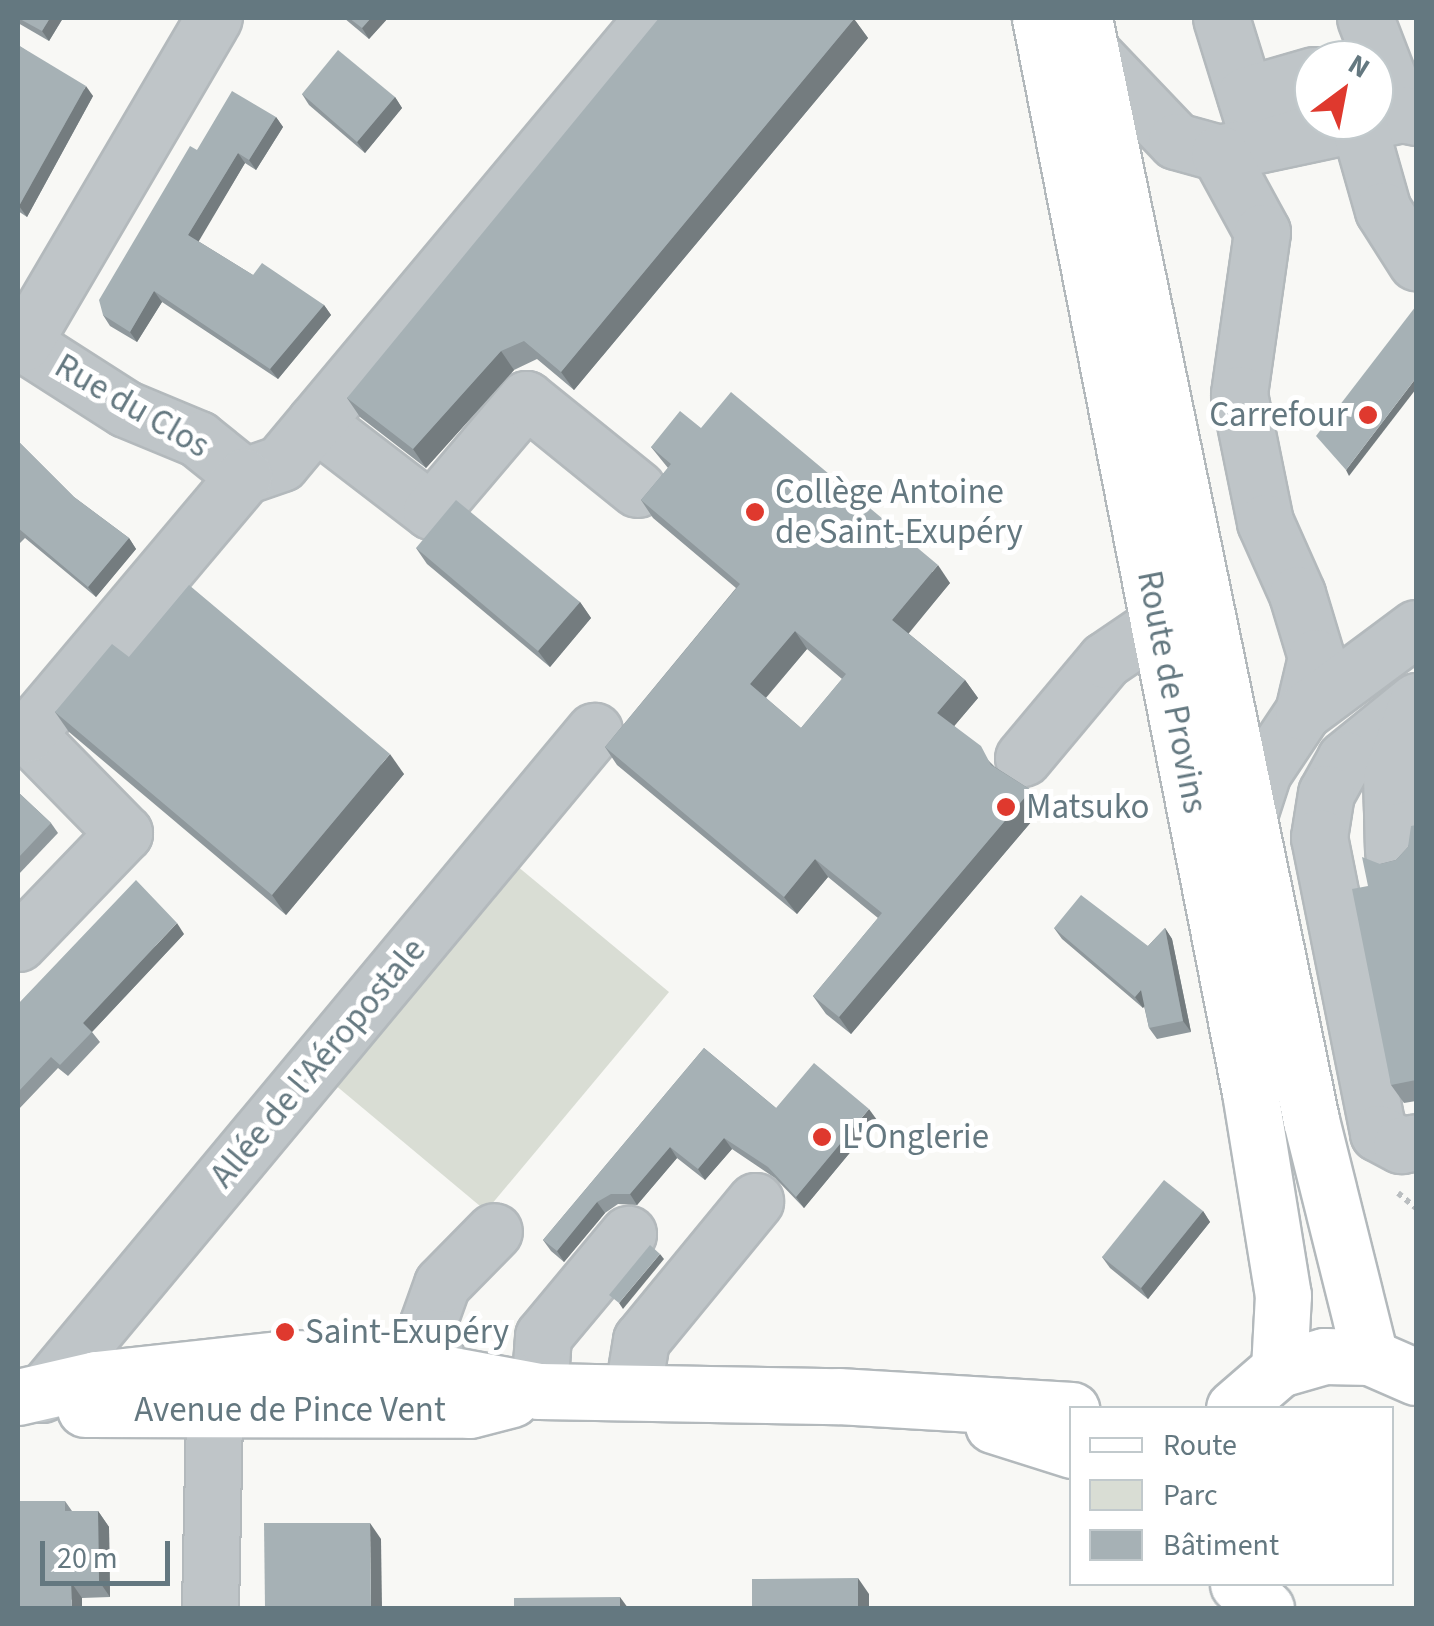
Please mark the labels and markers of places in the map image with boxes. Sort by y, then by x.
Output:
place label: Carrefour [1209,394,1348,436]
marker: Carrefour [1357,404,1379,426]
place label: Collège Antoine de Saint-Exupéry [775,471,1023,553]
marker: Collège Antoine de Saint-Exupéry [744,501,766,523]
place label: Matsuko [1026,786,1149,828]
marker: Matsuko [995,796,1017,818]
place label: L'Onglerie [842,1116,989,1158]
marker: L'Onglerie [811,1126,833,1148]
place label: Saint-Exupéry [305,1311,509,1353]
marker: Saint-Exupéry [274,1321,296,1343]

